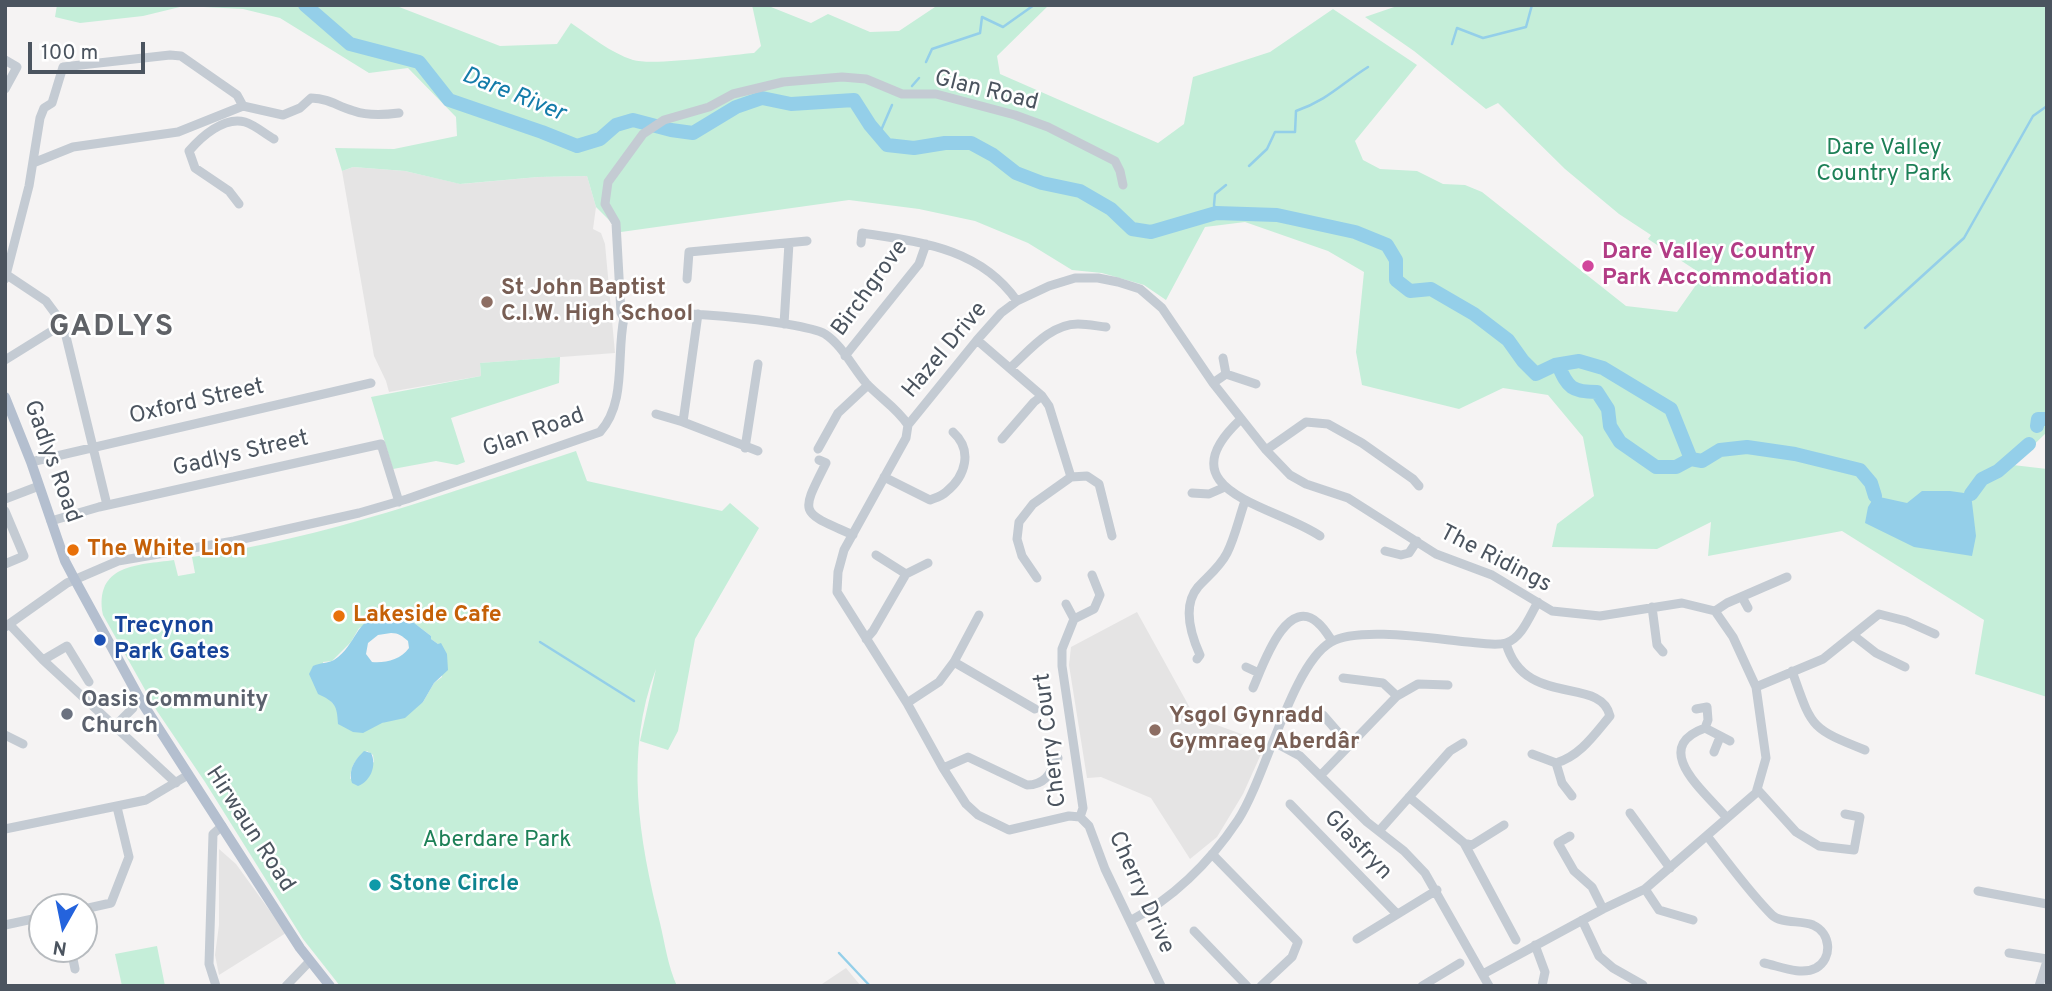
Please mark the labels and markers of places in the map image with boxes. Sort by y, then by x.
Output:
place label: Dare Valley Country Park Accommodation [1602,239,1832,293]
marker: Dare Valley Country Park Accommodation [1580,258,1596,274]
place label: St John Baptist C.I.W. High School [501,275,693,329]
marker: St John Baptist C.I.W. High School [479,294,495,310]
place label: The White Lion [87,536,246,564]
marker: The White Lion [65,542,81,558]
place label: Lakeside Cafe [353,602,502,630]
marker: Lakeside Cafe [331,608,347,624]
place label: Trecynon Park Gates [114,613,230,667]
marker: Trecynon Park Gates [92,632,108,648]
place label: Oasis Community Church [81,687,268,741]
place label: Ysgol Gynradd Gymraeg Aberdâr [1169,703,1360,757]
marker: Oasis Community Church [59,706,75,722]
marker: Ysgol Gynradd Gymraeg Aberdâr [1147,722,1163,738]
place label: Stone Circle [389,871,519,899]
marker: Stone Circle [367,877,383,893]

